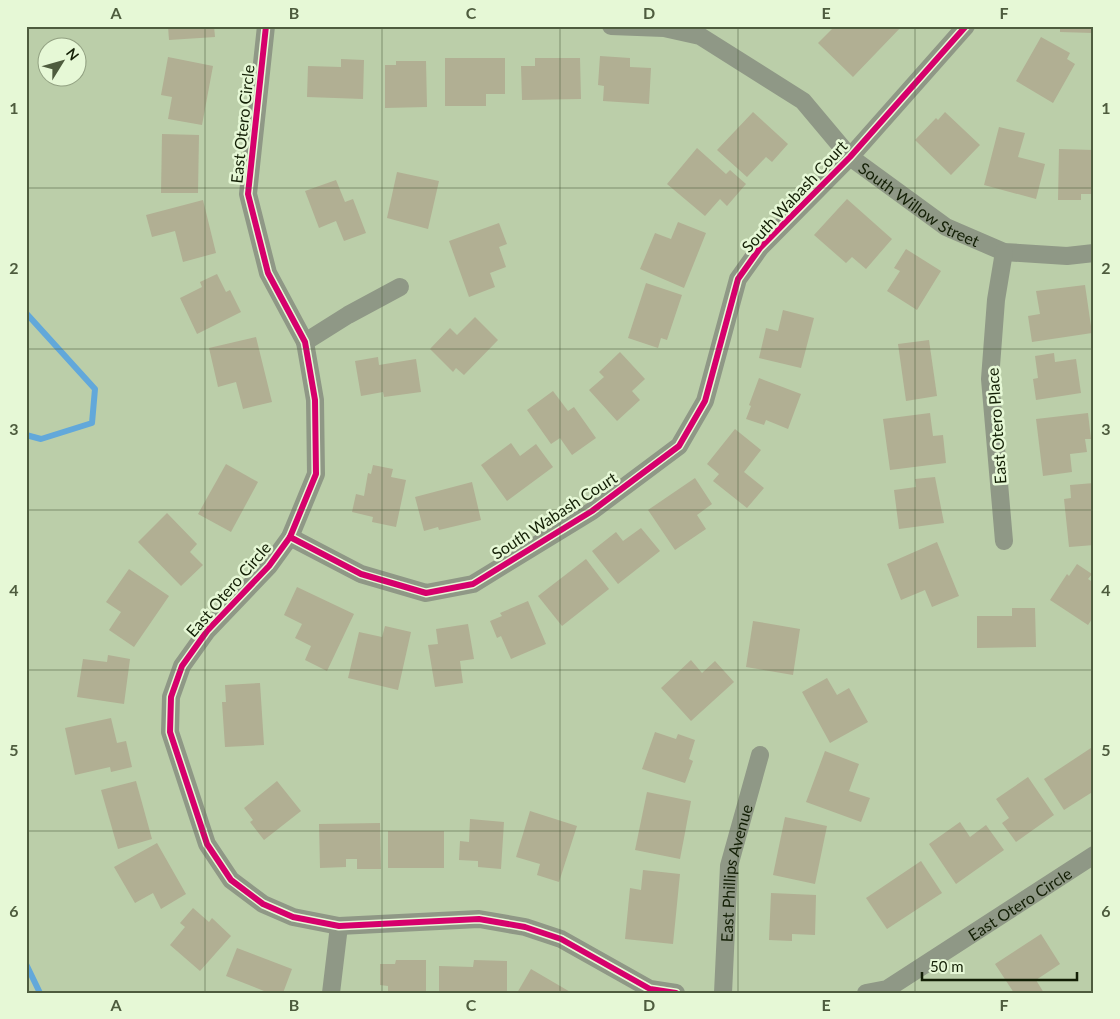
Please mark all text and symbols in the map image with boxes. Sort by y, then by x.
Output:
text: A [109,3,122,22]
text: B [289,3,299,22]
text: C [466,3,477,22]
text: D [643,3,655,22]
text: E [821,3,831,22]
text: F [999,3,1009,22]
north arrow [38,38,88,88]
text: N [63,44,83,63]
street label: East Otero Circle [226,64,258,184]
text: 1 [9,98,19,117]
text: 1 [1101,98,1111,117]
street label: South Wabash Court [737,136,851,256]
street label: South Willow Street [856,157,983,250]
text: 2 [9,258,19,277]
text: 2 [1101,258,1111,277]
street label: East Otero Place [982,367,1010,485]
text: 3 [9,419,19,438]
text: 3 [1101,419,1111,438]
street label: South Wabash Court [488,467,621,563]
street label: East Otero Circle [182,538,274,640]
text: 4 [9,580,19,599]
text: 4 [1101,580,1111,599]
text: 5 [9,740,19,759]
text: 5 [1101,740,1111,759]
street label: East Phillips Avenue [716,802,755,943]
street label: East Otero Circle [964,863,1075,944]
text: 6 [9,901,19,920]
text: 6 [1101,901,1111,920]
scale bar [922,949,1078,981]
text: 50 m [930,957,964,975]
text: A [109,995,122,1014]
text: B [289,995,299,1014]
text: C [466,995,477,1014]
text: D [643,995,655,1014]
text: E [821,995,831,1014]
text: F [999,995,1009,1014]

